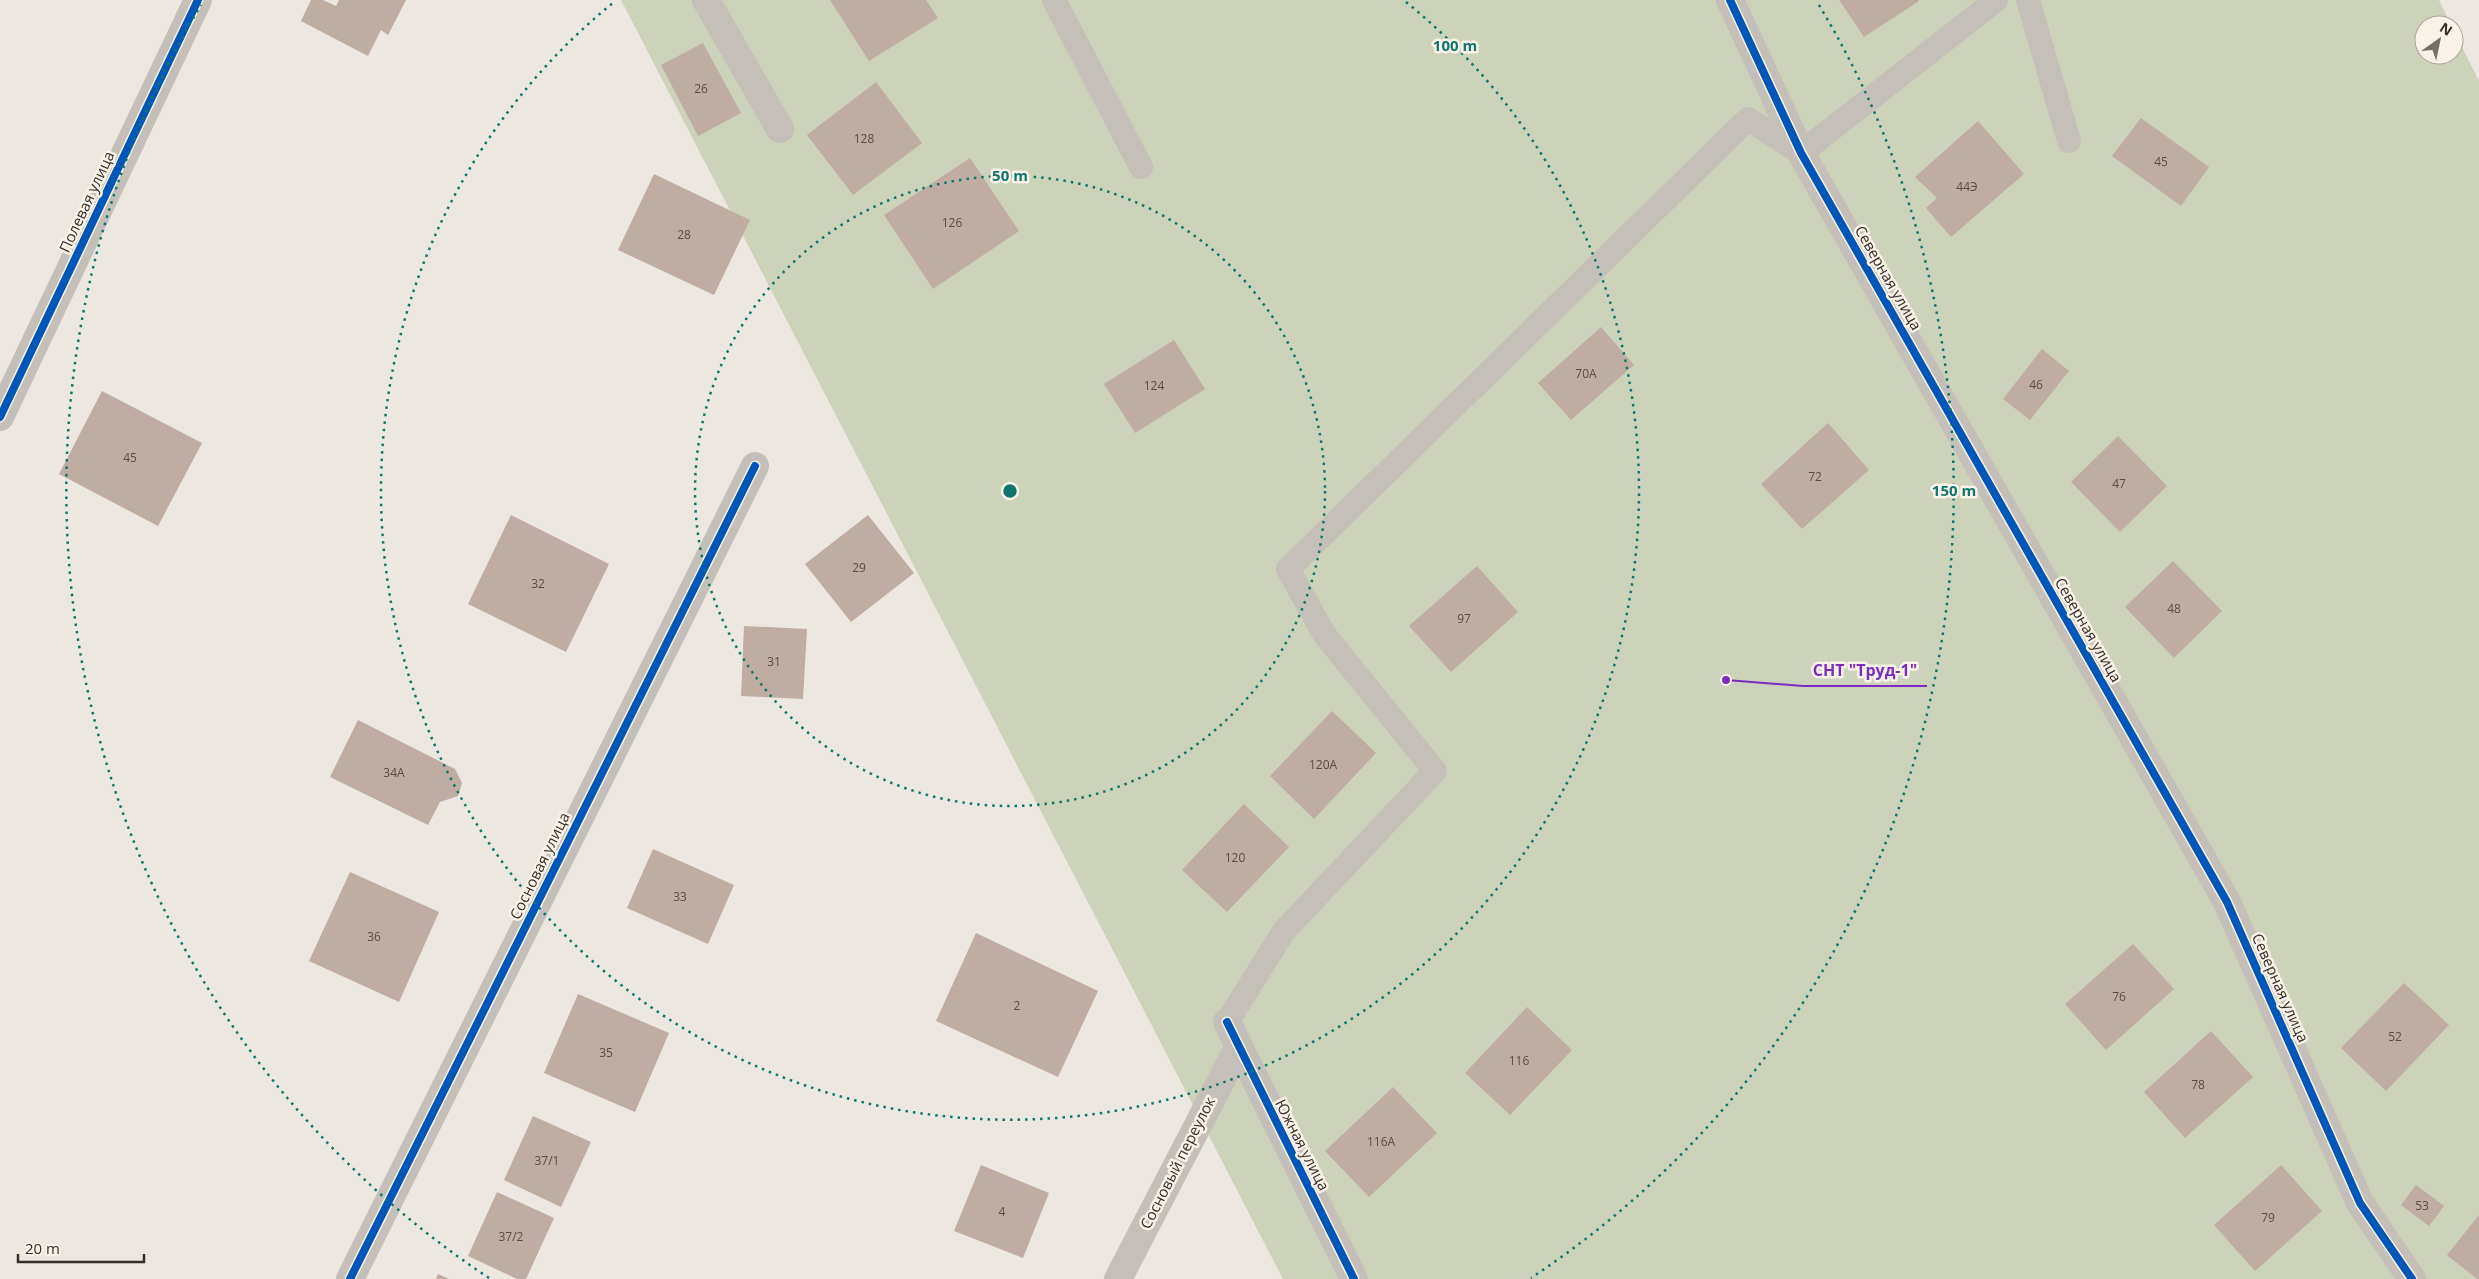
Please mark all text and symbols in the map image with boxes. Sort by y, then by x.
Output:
north arrow [2414,15,2464,65]
text: N [2436,18,2456,40]
text: 100 m [1433,35,1477,55]
house number: 26 [694,80,708,97]
house number: 128 [854,130,874,147]
street label: Полевая улица [54,148,118,255]
house number: 45 [2154,153,2168,170]
text: 50 m [992,165,1028,185]
house number: 44Э [1956,178,1978,195]
house number: 126 [942,214,962,231]
street label: Северная улица [1851,222,1927,333]
house number: 28 [677,226,691,243]
house number: 70А [1575,365,1597,382]
house number: 46 [2029,376,2043,393]
house number: 124 [1144,377,1164,394]
house number: 45 [123,449,137,466]
house number: 72 [1808,468,1822,485]
house number: 47 [2112,475,2126,492]
text: 150 m [1932,480,1976,500]
centre of rings [1001,482,1019,500]
house number: 29 [852,559,866,576]
street label: Северная улица [2051,574,2127,685]
house number: 32 [531,575,545,592]
house number: 48 [2167,600,2181,617]
house number: 97 [1457,610,1471,627]
house number: 31 [767,653,781,670]
callout: СНТ "Труд-1" [1803,655,1927,686]
text: СНТ "Труд-1" [1813,659,1917,681]
house number: 120А [1309,756,1337,773]
house number: 34А [383,764,405,781]
street label: Сосновая улица [505,809,574,922]
house number: 120 [1225,849,1245,866]
house number: 33 [673,888,687,905]
house number: 36 [367,928,381,945]
street label: Северная улица [2248,930,2314,1045]
house number: 76 [2112,988,2126,1005]
house number: 2 [1014,997,1021,1014]
house number: 52 [2388,1028,2402,1045]
house number: 35 [599,1044,613,1061]
house number: 116 [1509,1052,1529,1069]
house number: 78 [2191,1076,2205,1093]
street label: Сосновый переулок [1135,1093,1219,1232]
street label: Южная улица [1271,1095,1335,1194]
house number: 116А [1367,1133,1395,1150]
house number: 37/1 [535,1152,559,1169]
house number: 53 [2415,1197,2429,1214]
house number: 4 [999,1203,1006,1220]
house number: 79 [2261,1209,2275,1226]
house number: 37/2 [499,1228,524,1245]
scale bar [18,1232,144,1264]
text: 20 m [25,1238,60,1258]

